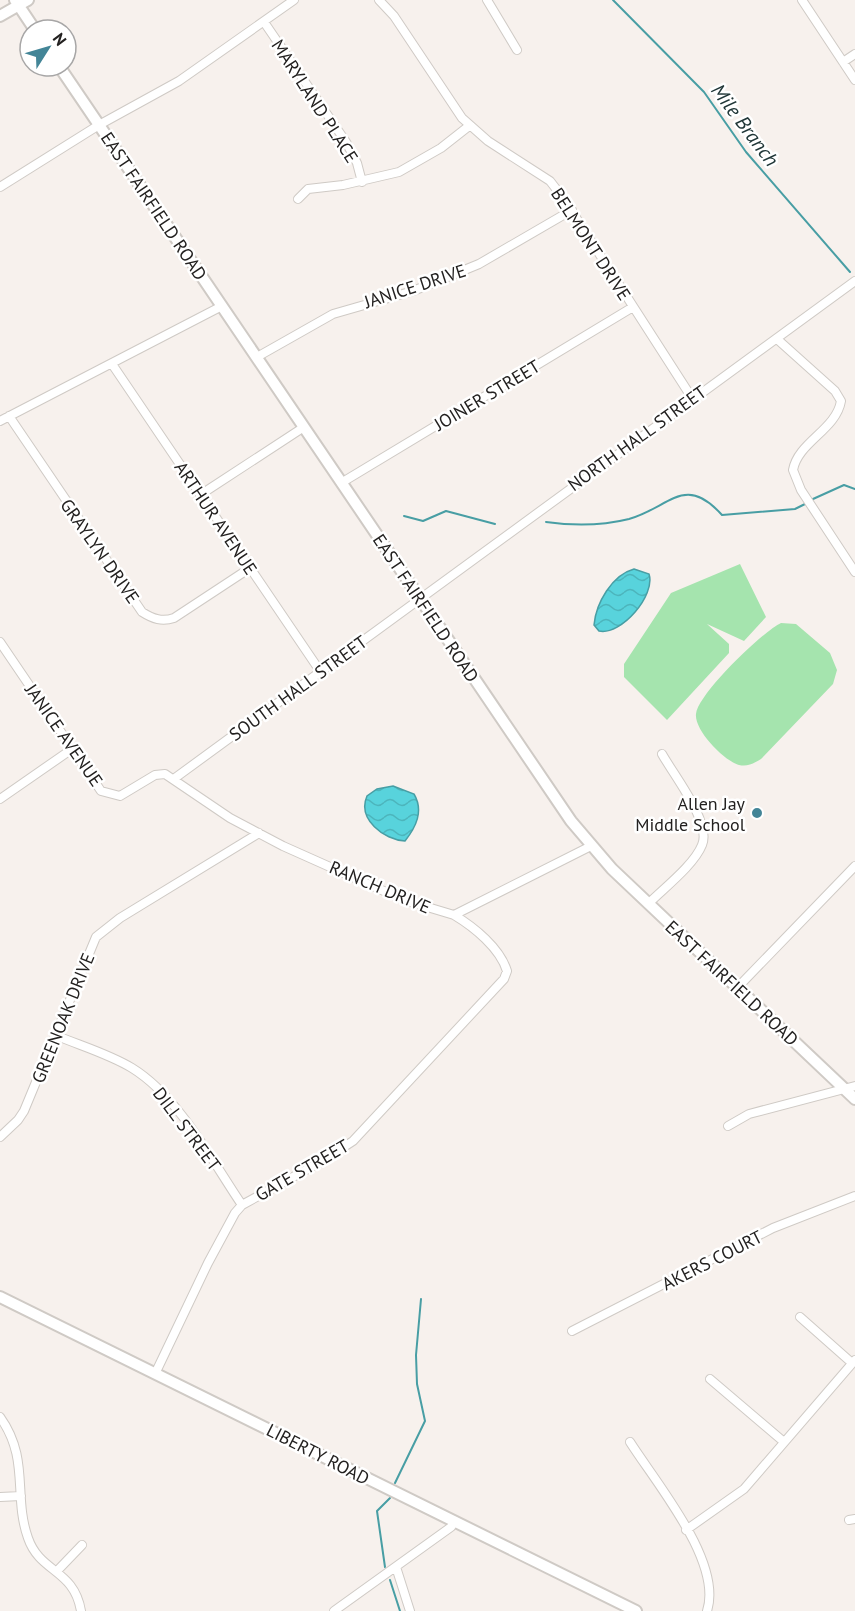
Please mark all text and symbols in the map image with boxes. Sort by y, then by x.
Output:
north arrow [18,18,78,78]
text: N [49,29,71,49]
street label: MARYLAND PLACE [267,35,363,167]
water label: Mile Branch [705,78,785,172]
street label: EAST FAIRFIELD ROAD [96,128,212,284]
street label: BELMONT DRIVE [546,183,636,305]
street label: JANICE DRIVE [360,259,469,314]
street label: JOINER STREET [429,354,544,436]
street label: NORTH HALL STREET [563,380,711,496]
street label: ARTHUR AVENUE [170,457,262,579]
street label: GRAYLYN DRIVE [55,494,145,608]
street label: EAST FAIRFIELD ROAD [368,530,484,686]
street label: SOUTH HALL STREET [224,630,372,746]
street label: JANICE AVENUE [19,678,108,791]
place label: Allen Jay Middle School [635,792,746,836]
marker: Allen Jay Middle School [750,806,764,820]
street label: RANCH DRIVE [326,855,434,919]
street label: EAST FAIRFIELD ROAD [661,915,803,1051]
street label: GREENOAK DRIVE [26,950,100,1086]
street label: DILL STREET [148,1082,226,1176]
street label: GATE STREET [251,1134,353,1206]
street label: AKERS COURT [658,1225,766,1295]
street label: LIBERTY ROAD [263,1418,373,1490]

